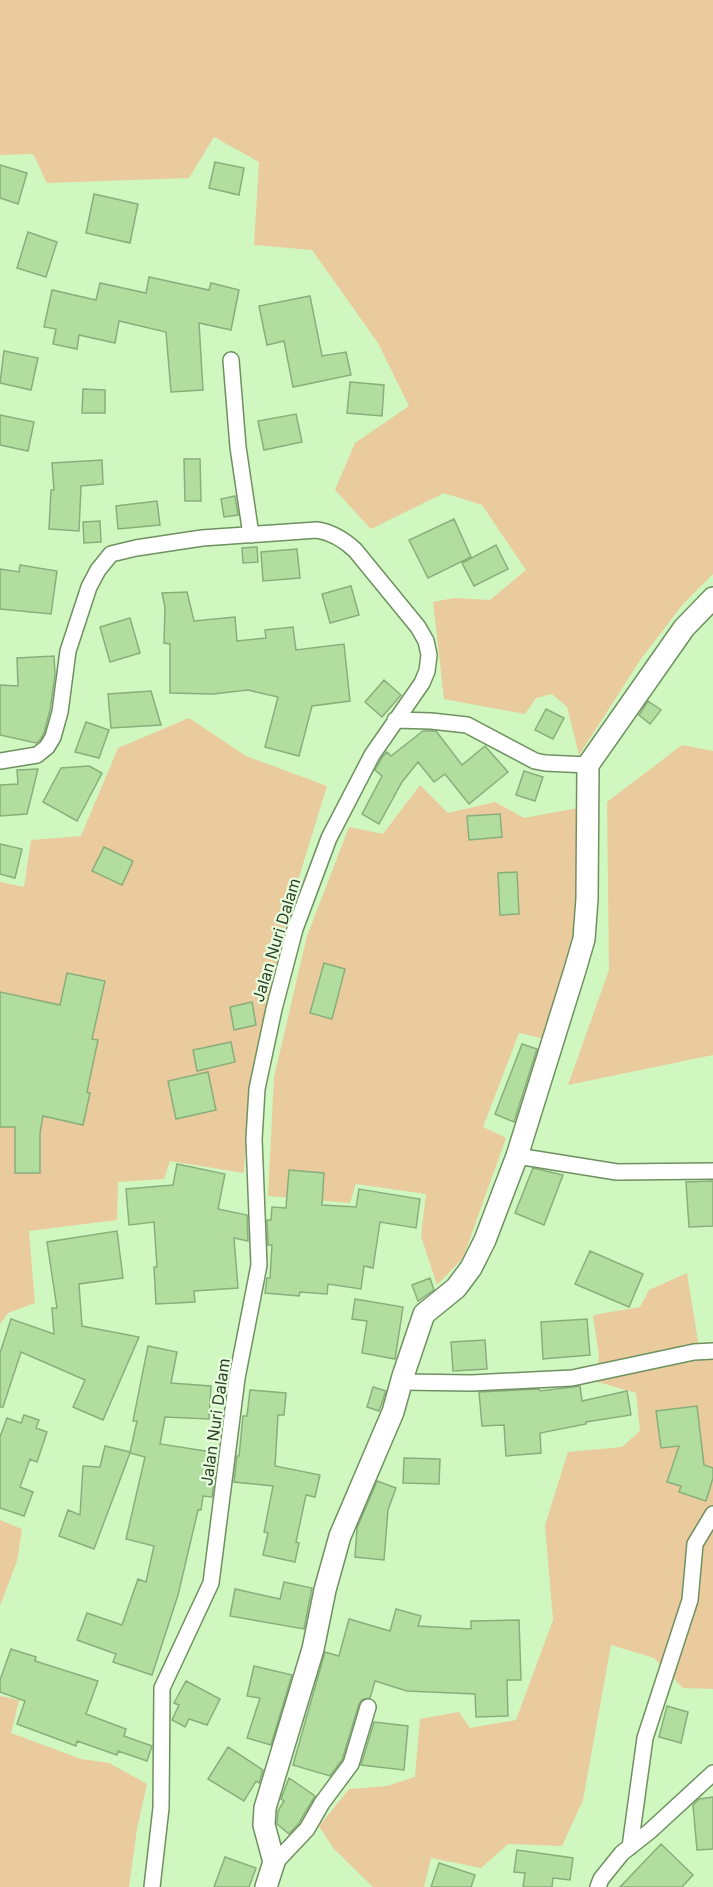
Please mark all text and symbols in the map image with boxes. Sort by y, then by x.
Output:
street label: Jalan Nuri Dalam [248,876,304,1004]
street label: Jalan Nuri Dalam [196,1357,234,1487]

